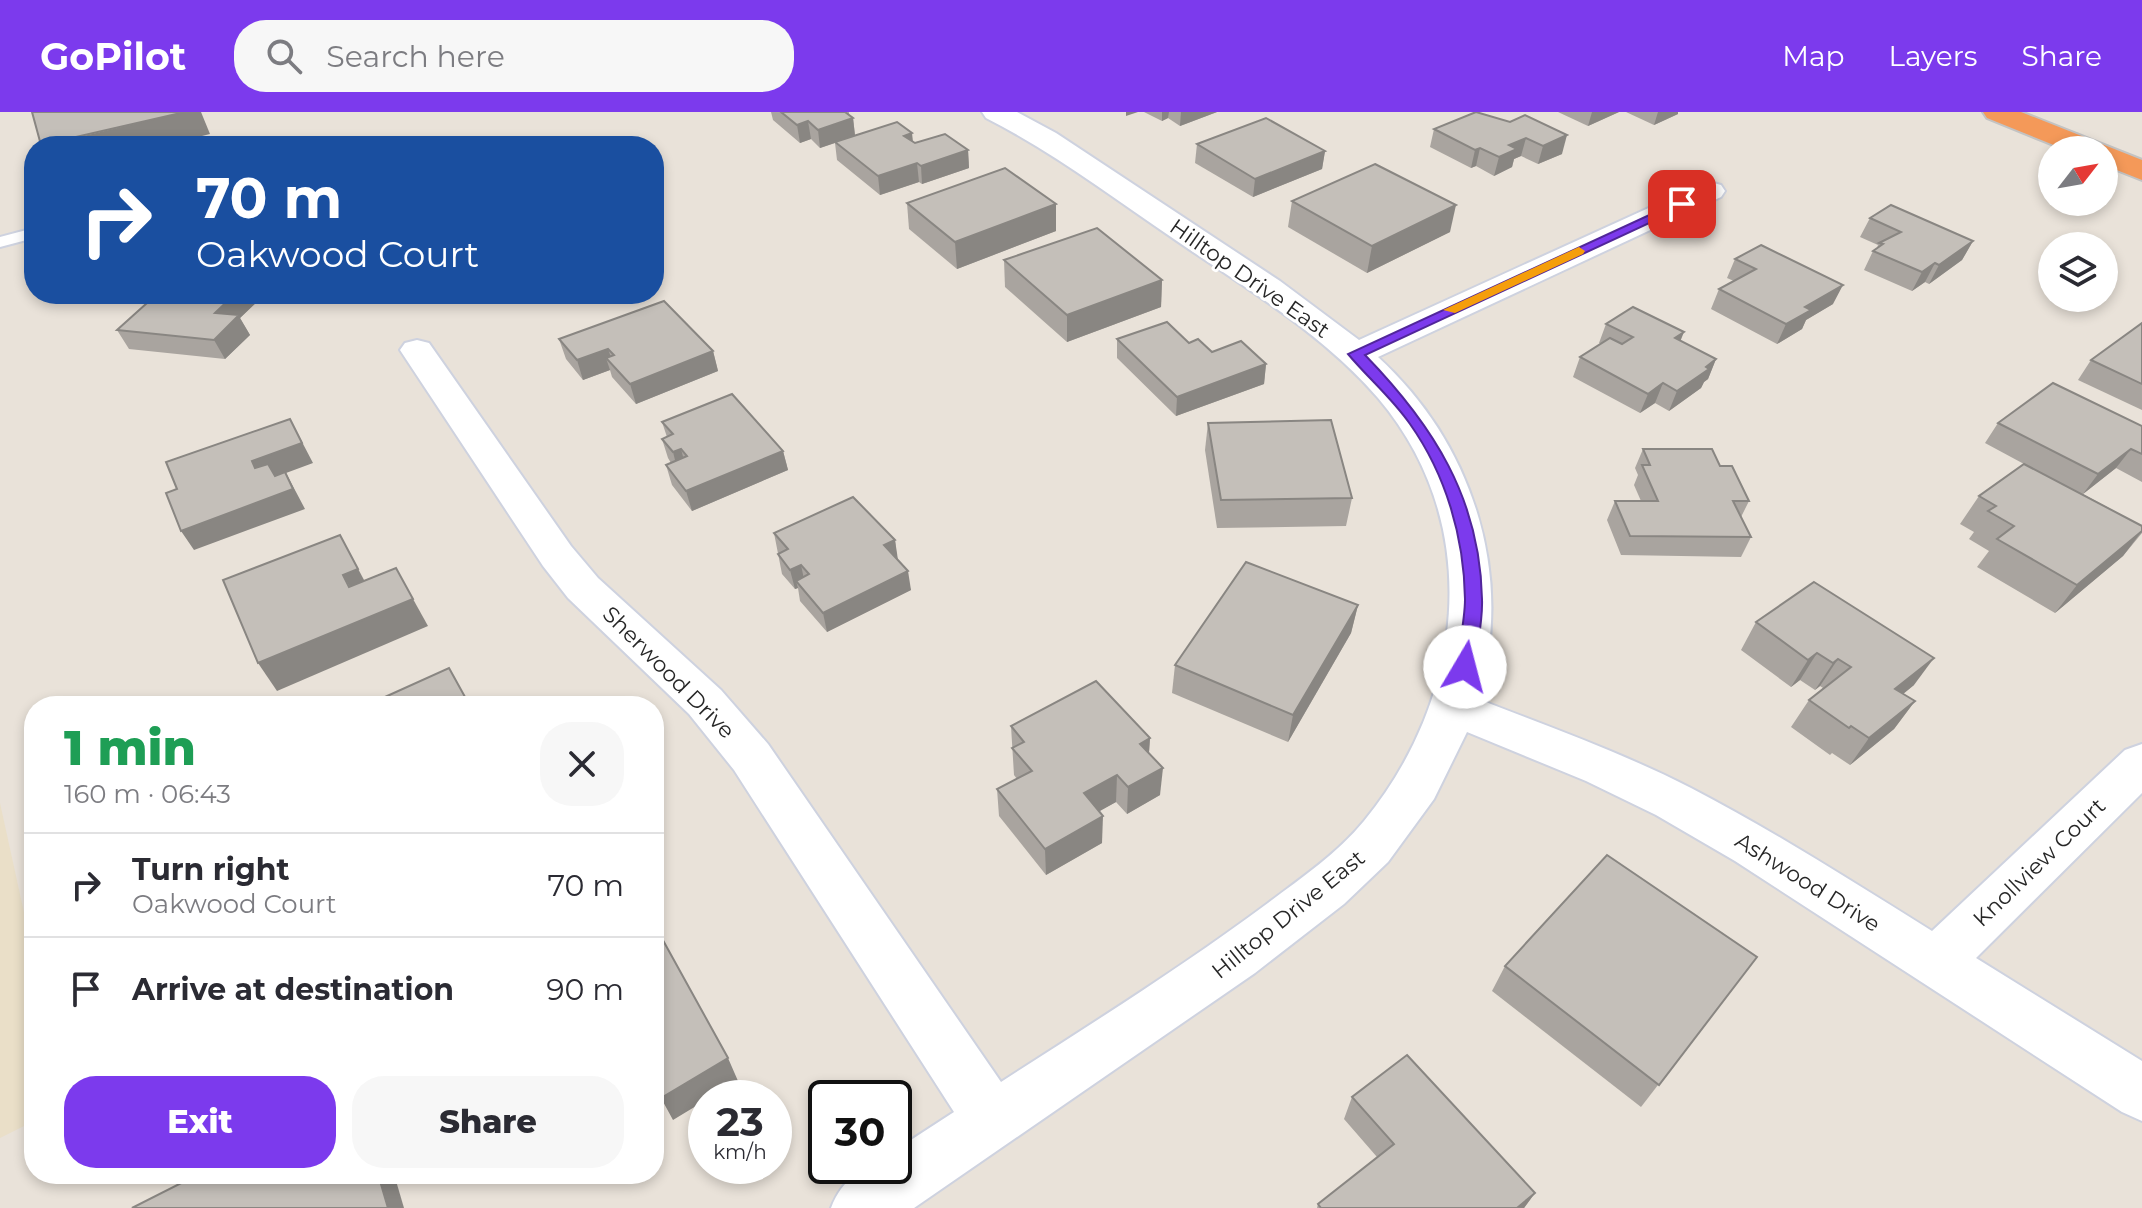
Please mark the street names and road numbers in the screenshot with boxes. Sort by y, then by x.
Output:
street label: Hilltop Drive East [1165,213,1335,344]
street label: Sherwood Drive [597,601,740,744]
street label: Knollview Court [1967,792,2111,932]
street label: Ashwood Drive [1730,827,1885,938]
street label: Hilltop Drive East [1206,844,1370,984]

